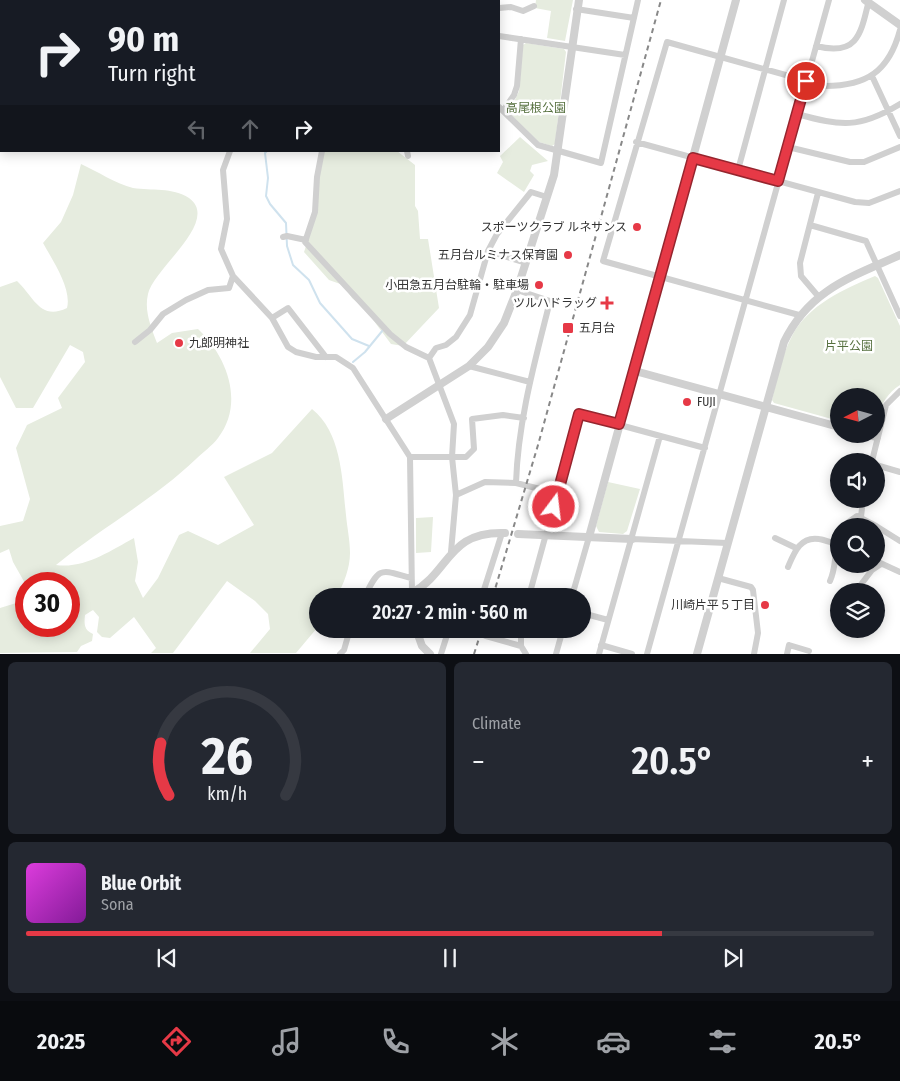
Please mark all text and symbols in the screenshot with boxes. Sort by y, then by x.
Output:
text: 90 m [108,18,179,60]
icon: right [25,20,90,85]
text: Turn right [108,60,196,87]
pin [785,60,827,102]
icon: arrive [792,67,820,95]
park label: 高尾根公園 [506,101,566,115]
icon: left [183,115,211,143]
icon: ahead [236,115,264,143]
icon: right [289,115,317,143]
place label: スポーツクラブ ルネサンス [481,220,627,234]
marker: スポーツクラブ ルネサンス [631,221,643,233]
place label: 五月台ルミナス保育園 [438,248,558,262]
marker: 五月台ルミナス保育園 [562,249,574,261]
place label: 小田急五月台駐輪・駐車場 [385,278,529,292]
marker: 小田急五月台駐輪・駐車場 [533,279,545,291]
place label: ツルハドラッグ [513,296,597,310]
marker: ツルハドラッグ [601,297,613,309]
marker: 五月台 [561,321,575,335]
place label: 五月台 [579,321,615,335]
place label: 九郎明神社 [189,336,249,350]
marker: 九郎明神社 [173,337,185,349]
park label: 片平公園 [825,339,873,353]
north arrow [830,388,885,442]
map controls [830,388,885,638]
place label: FUJI [697,395,716,409]
marker: FUJI [681,396,693,408]
button: sound [830,453,885,508]
position arrow [527,480,579,532]
button: search [830,518,885,573]
speed limit sign: 30 [15,572,80,637]
button: layers [830,583,885,638]
place label: 川崎片平５丁目 [671,598,755,612]
marker: 川崎片平５丁目 [759,599,771,611]
text: 20:27 · 2 min · 560 m [373,601,527,624]
text: Climate [472,714,521,733]
text: 26 [200,725,253,788]
text: 20.5° [632,738,714,784]
text: − [472,745,485,778]
text: + [861,745,874,778]
text: km/h [207,783,247,805]
text: Blue Orbit [101,872,181,895]
text: Sona [101,895,134,914]
icon: previous [153,944,181,972]
icon: pause [436,944,464,972]
icon: next [719,944,747,972]
icon: directions [159,1024,194,1059]
icon: music [269,1024,304,1059]
icon: phone [378,1024,413,1059]
icon: climate [487,1024,522,1059]
icon: car [596,1024,631,1059]
icon: filters [705,1024,740,1059]
text: 20:25 [37,1028,85,1055]
text: 20.5° [815,1028,863,1055]

